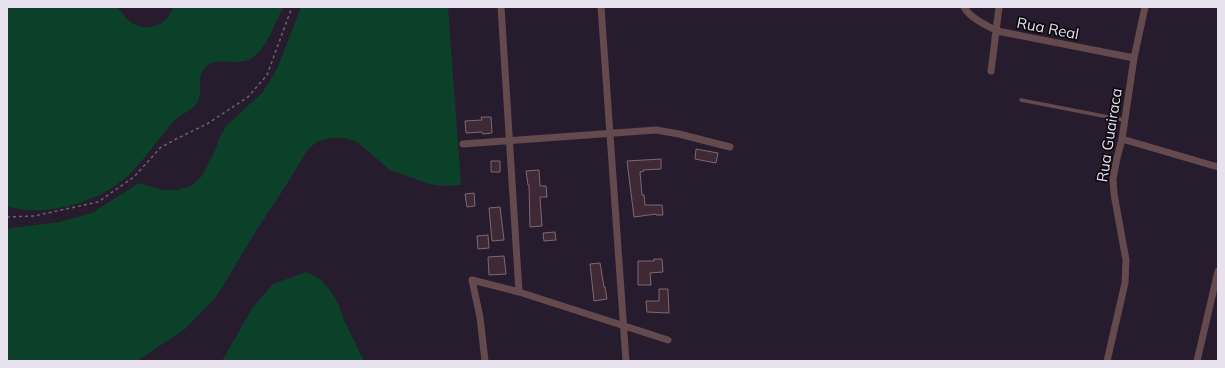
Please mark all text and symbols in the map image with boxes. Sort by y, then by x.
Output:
street label: Rua Real [1015,13,1081,43]
street label: Rua Guairaca [1092,87,1126,183]

